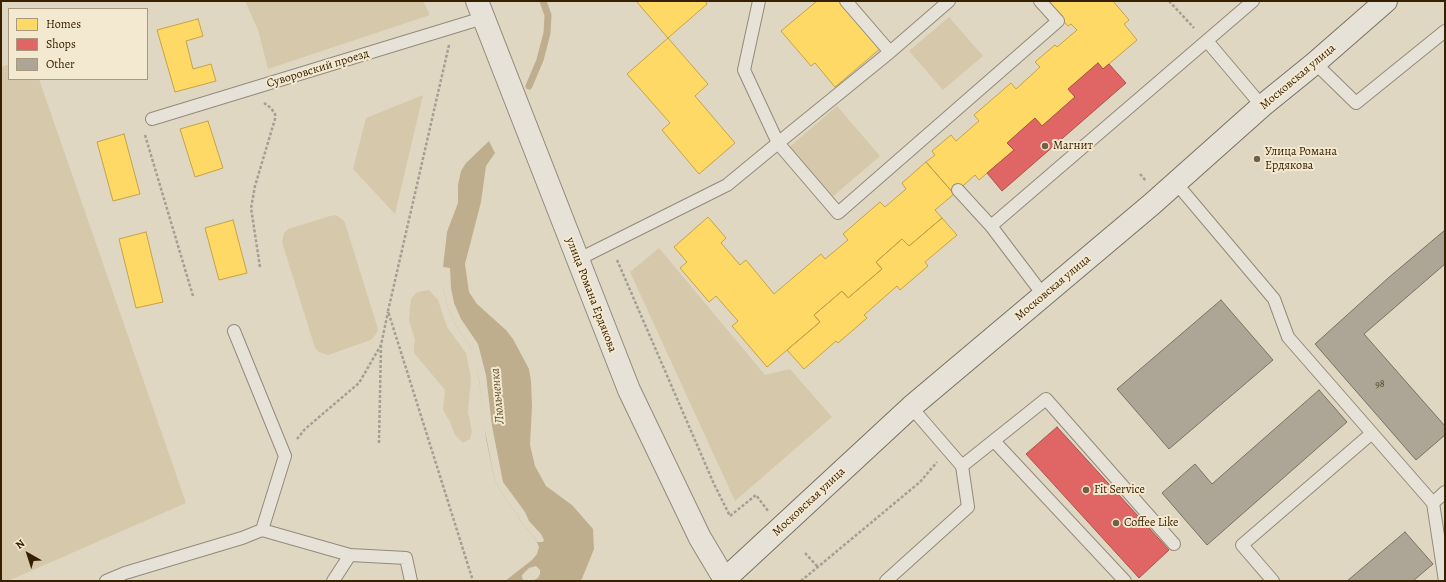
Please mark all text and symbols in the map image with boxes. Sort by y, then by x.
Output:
legend [8,8,148,80]
text: Homes [46,16,81,32]
text: Shops [46,36,76,52]
street label: Московская улица [1257,41,1339,113]
street label: Суворовский проезд [265,47,371,91]
text: Other [46,56,75,72]
place label: Магнит [1053,139,1093,153]
marker: Магнит [1040,141,1050,151]
place label: Улица Романа Ердякова [1265,145,1337,173]
marker: Улица Романа Ердякова [1252,154,1262,164]
street label: улица Романа Ердякова [562,235,620,355]
street label: Московская улица [1012,252,1094,324]
water label: Люльченка [488,367,508,425]
house number: 98 [1375,379,1385,391]
street label: Московская улица [770,465,848,539]
place label: Fit Service [1094,483,1145,497]
marker: Fit Service [1081,485,1091,495]
place label: Coffee Like [1124,516,1178,530]
marker: Coffee Like [1111,518,1121,528]
north arrow [8,534,48,574]
text: N [12,536,28,553]

